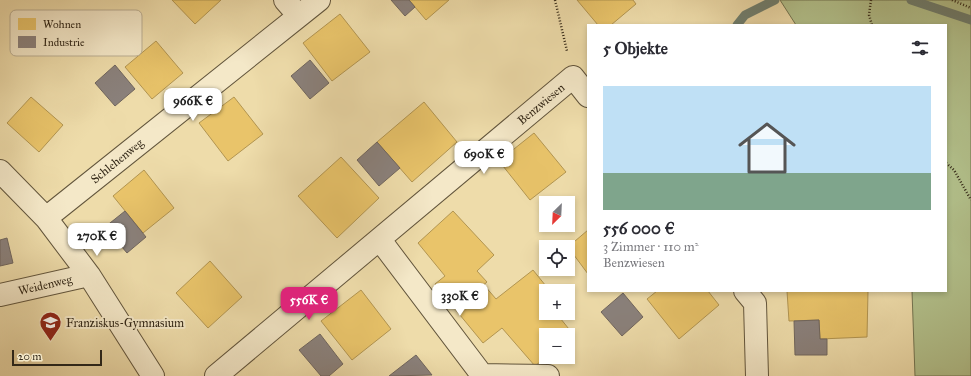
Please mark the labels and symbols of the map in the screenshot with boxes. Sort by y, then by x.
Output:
legend [10,10,142,56]
text: Wohnen [43,18,81,31]
text: Industrie [43,36,85,49]
street label: Benzwiesen [515,80,568,128]
pin: 966K € [160,88,226,122]
street label: Schlehenweg [88,135,147,187]
pin: 690K € [451,141,517,175]
north arrow [539,196,575,232]
pin: 270K € [64,223,130,257]
street label: Weidenweg [17,272,74,299]
pin: 330K € [427,283,493,317]
pin: 556K € [276,287,342,321]
school or university icon: Franziskus-Gymnasium [38,310,64,343]
place label: Franziskus-Gymnasium [66,316,184,330]
scale bar [12,348,102,367]

